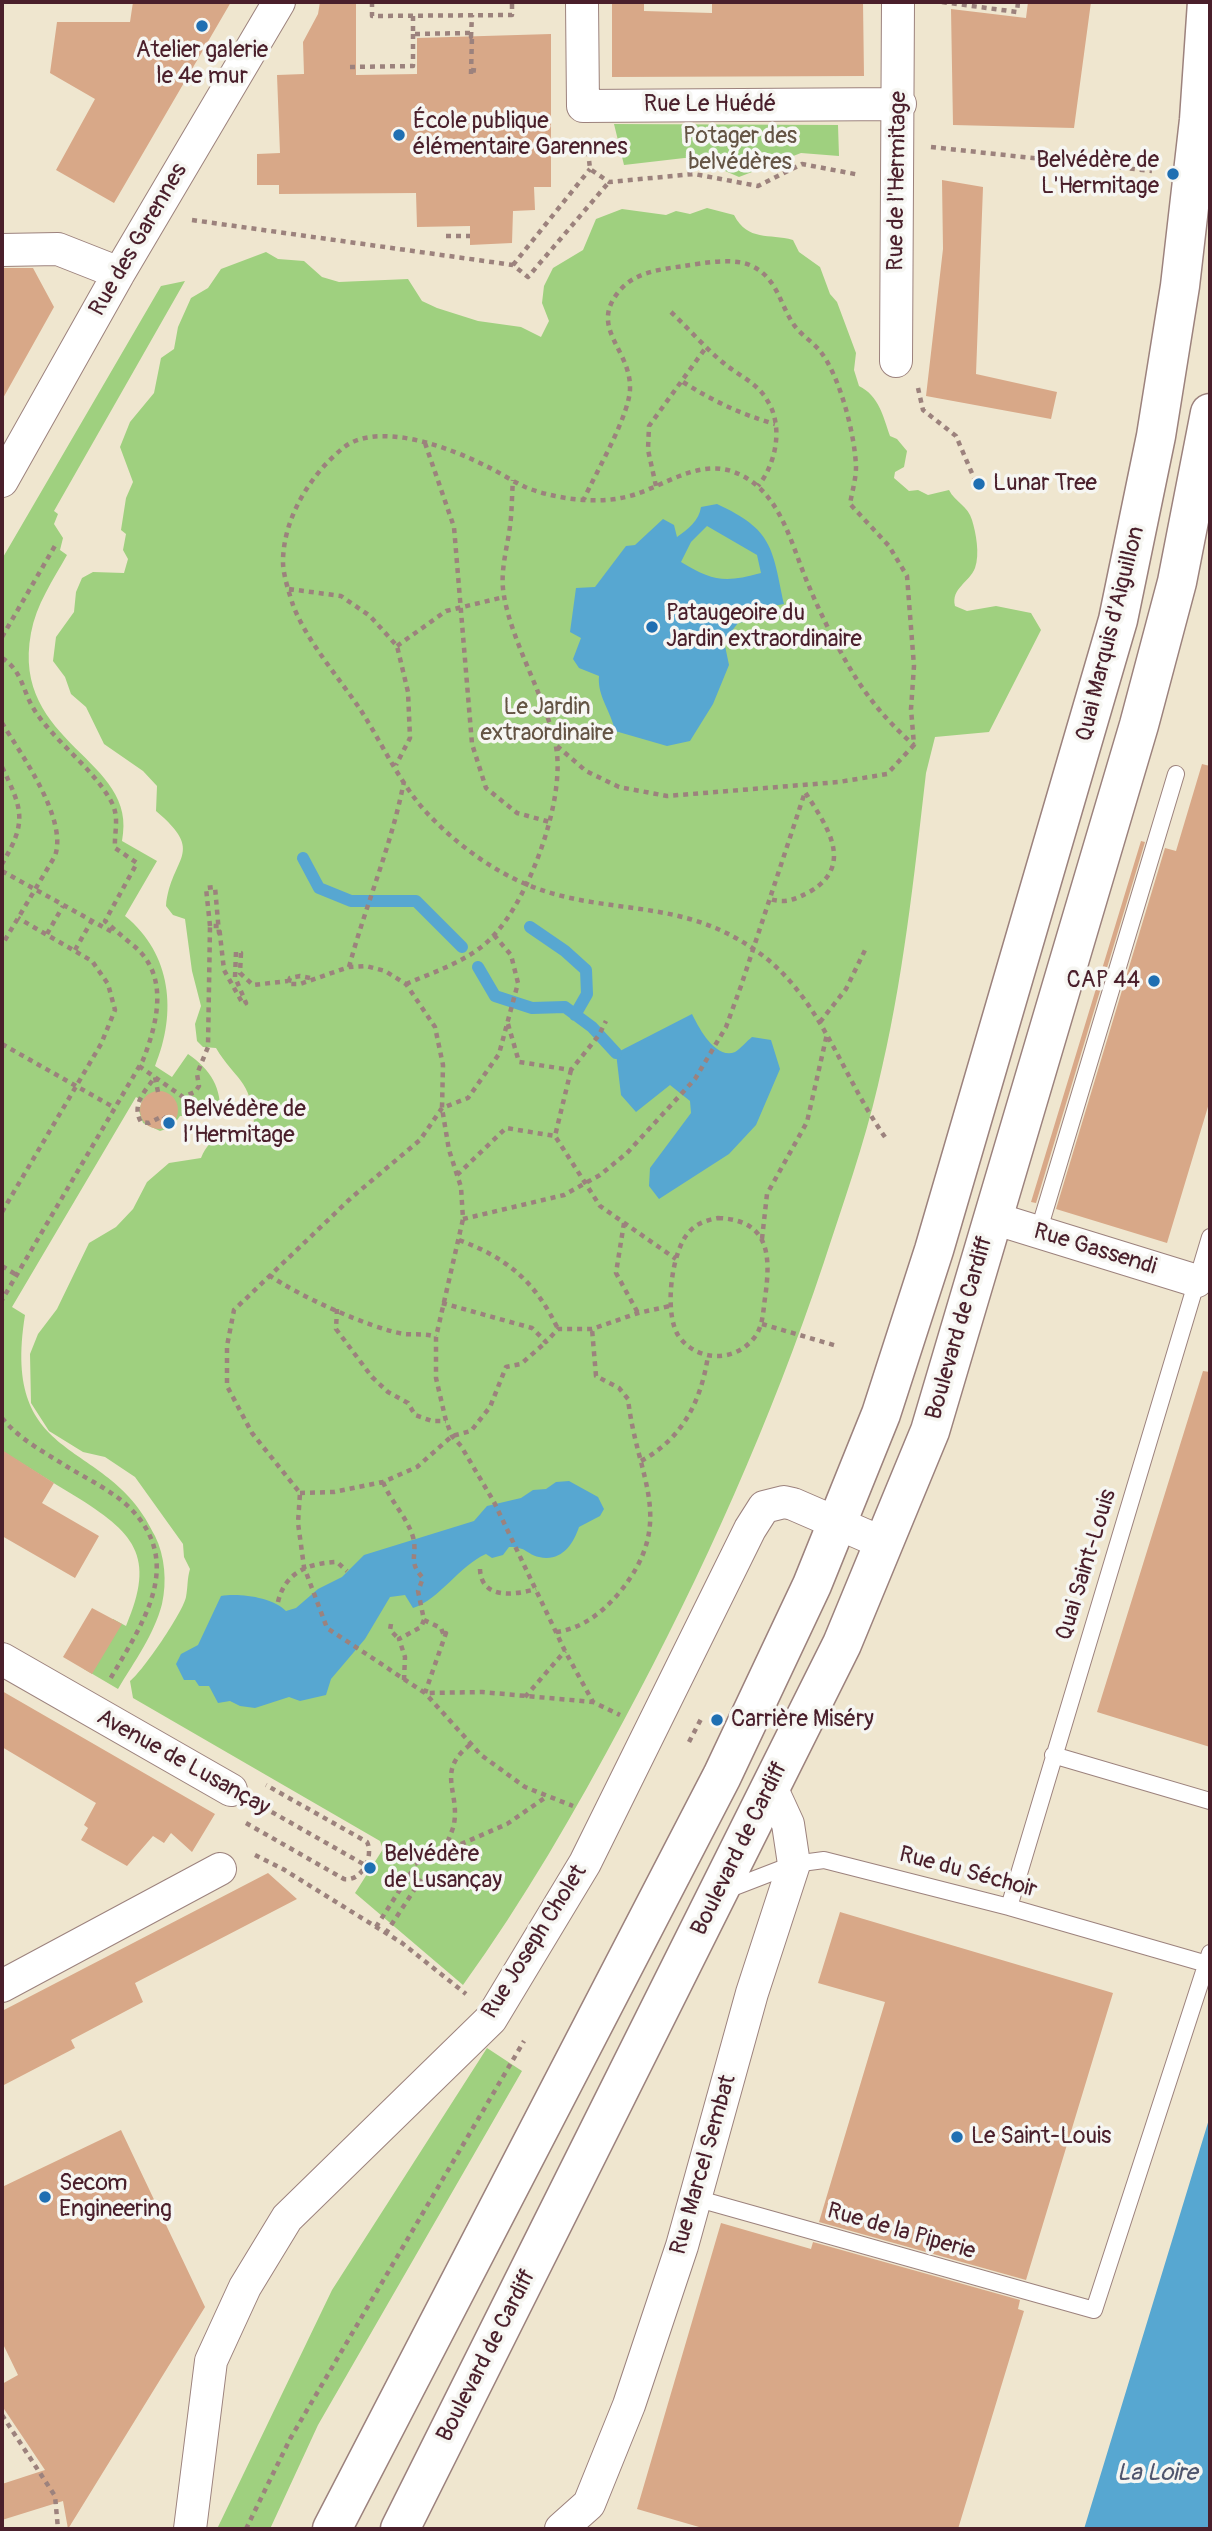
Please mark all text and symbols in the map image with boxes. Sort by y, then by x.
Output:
marker: Atelier galerie le 4e mur [194,18,210,34]
place label: Atelier galerie le 4e mur [136,37,268,91]
street label: Rue Le Huédé [644,91,776,119]
street label: Rue de l'Hermitage [883,91,913,271]
place label: École publique élémentaire Garennes [413,108,627,162]
park label: Potager des belvédères [683,123,797,177]
marker: École publique élémentaire Garennes [391,127,407,143]
place label: Belvédère de L'Hermitage [1036,147,1159,201]
street label: Rue des Garennes [84,159,194,321]
marker: Belvédère de L'Hermitage [1165,166,1181,182]
place label: Lunar Tree [993,470,1097,498]
marker: Lunar Tree [971,476,987,492]
street label: Quai Marquis d'Aiguillon [1071,524,1151,744]
place label: Pataugeoire du Jardin extraordinaire [666,600,862,654]
marker: Pataugeoire du Jardin extraordinaire [644,619,660,635]
park label: Le Jardin extraordinaire [480,694,614,748]
place label: CAP 44 [1067,967,1140,995]
marker: CAP 44 [1146,973,1162,989]
place label: Belvédère de l’Hermitage [183,1096,306,1150]
marker: Belvédère de l’Hermitage [161,1115,177,1131]
street label: Rue Gassendi [1030,1218,1160,1282]
street label: Boulevard de Cardiff [921,1233,999,1423]
street label: Quai Saint-Louis [1051,1486,1123,1644]
street label: Avenue de Lusançay [92,1704,274,1822]
place label: Carrière Miséry [731,1706,874,1734]
marker: Carrière Miséry [709,1712,725,1728]
street label: Boulevard de Cardiff [686,1758,794,1940]
place label: Belvédère de Lusançay [384,1841,502,1895]
street label: Rue du Séchoir [896,1841,1040,1905]
marker: Belvédère de Lusançay [362,1860,378,1876]
street label: Rue Joseph Cholet [477,1860,593,2024]
street label: Rue Marcel Sembat [665,2072,743,2258]
place label: Le Saint-Louis [971,2123,1111,2151]
marker: Le Saint-Louis [949,2129,965,2145]
place label: Secom Engineering [59,2170,172,2224]
marker: Secom Engineering [37,2189,53,2205]
street label: Rue de la Piperie [824,2198,978,2266]
street label: Boulevard de Cardiff [432,2265,542,2447]
water label: La Loire [1117,2460,1197,2488]

